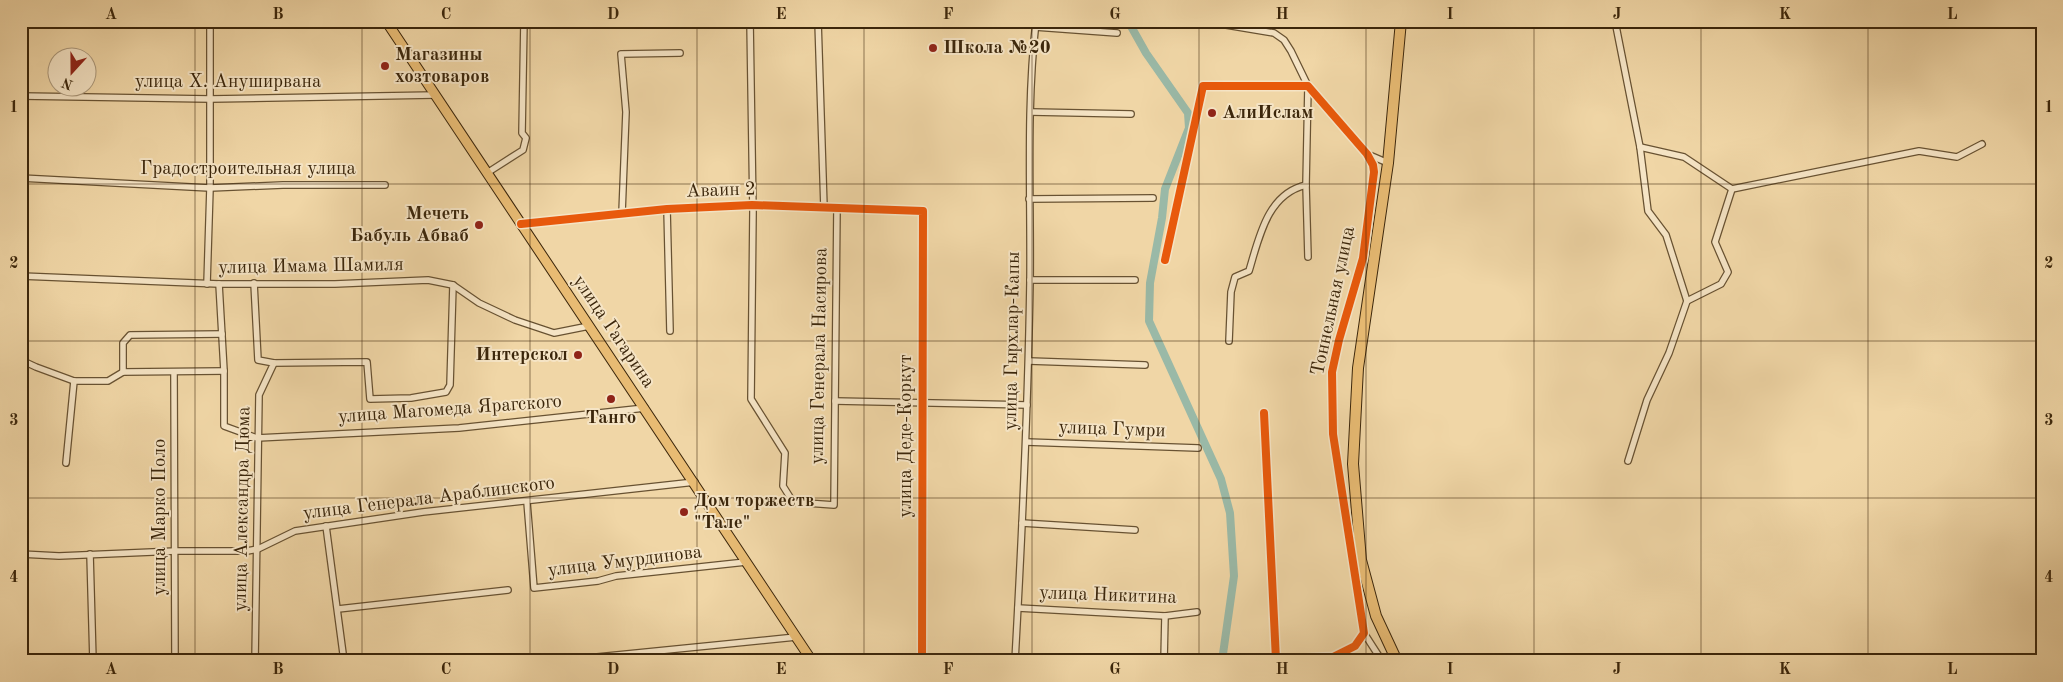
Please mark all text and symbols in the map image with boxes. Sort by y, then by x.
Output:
text: A [105,7,117,23]
text: B [272,7,284,23]
text: C [441,7,451,23]
text: D [607,7,619,23]
text: E [775,7,787,23]
text: F [943,7,954,23]
text: G [1109,7,1121,23]
text: H [1275,7,1289,23]
text: I [1446,7,1454,23]
text: J [1613,7,1622,23]
text: K [1779,7,1791,23]
text: L [1947,7,1958,23]
place label: Школа №20 [943,39,1051,58]
marker: Школа №20 [927,42,939,54]
place label: Магазины хозтоваров [395,46,489,87]
north arrow [48,48,98,98]
marker: Магазины хозтоваров [379,60,391,72]
street label: улица Х. Ануширвана [135,73,322,92]
text: N [60,75,75,92]
text: 1 [9,100,19,116]
text: 1 [2044,100,2054,116]
place label: АлиИслам [1222,104,1313,123]
marker: АлиИслам [1206,107,1218,119]
street label: Градостроительная улица [140,160,357,179]
street label: Аваин 2 [686,180,756,202]
place label: Мечеть Бабуль Абваб [350,205,469,246]
marker: Мечеть Бабуль Абваб [473,219,485,231]
street label: Тоннельная улица [1309,224,1359,377]
street label: улица Генерала Насирова [809,247,831,465]
street label: улица Гырхлар-Капы [1002,251,1024,431]
text: 2 [9,256,19,272]
street label: улица Имама Шамиля [218,256,404,278]
text: 2 [2044,256,2054,272]
street label: улица Гагарина [568,272,658,392]
place label: Интерскол [475,346,568,365]
marker: Интерскол [572,349,584,361]
street label: улица Деде-Коркут [897,354,916,518]
street label: улица Магомеда Ярагского [337,393,563,427]
marker: Танго [605,393,617,405]
street label: улица Александра Дюма [232,406,254,612]
place label: Танго [586,409,636,428]
text: 3 [9,413,19,429]
text: 3 [2044,413,2054,429]
street label: улица Гумри [1058,419,1166,441]
street label: улица Марко Поло [151,439,170,595]
street label: улица Генерала Араблинского [302,474,556,524]
place label: Дом торжеств "Тале" [694,492,814,533]
marker: Дом торжеств "Тале" [678,506,690,518]
street label: улица Умурдинова [547,543,704,581]
text: 4 [9,570,19,586]
text: 4 [2044,570,2054,586]
street label: улица Никитина [1039,584,1178,608]
text: A [105,662,117,678]
text: B [272,662,284,678]
text: C [441,662,451,678]
text: D [607,662,619,678]
text: E [775,662,787,678]
text: F [943,662,954,678]
text: G [1109,662,1121,678]
text: H [1275,662,1289,678]
text: I [1446,662,1454,678]
text: J [1613,662,1622,678]
text: K [1779,662,1791,678]
text: L [1947,662,1958,678]

